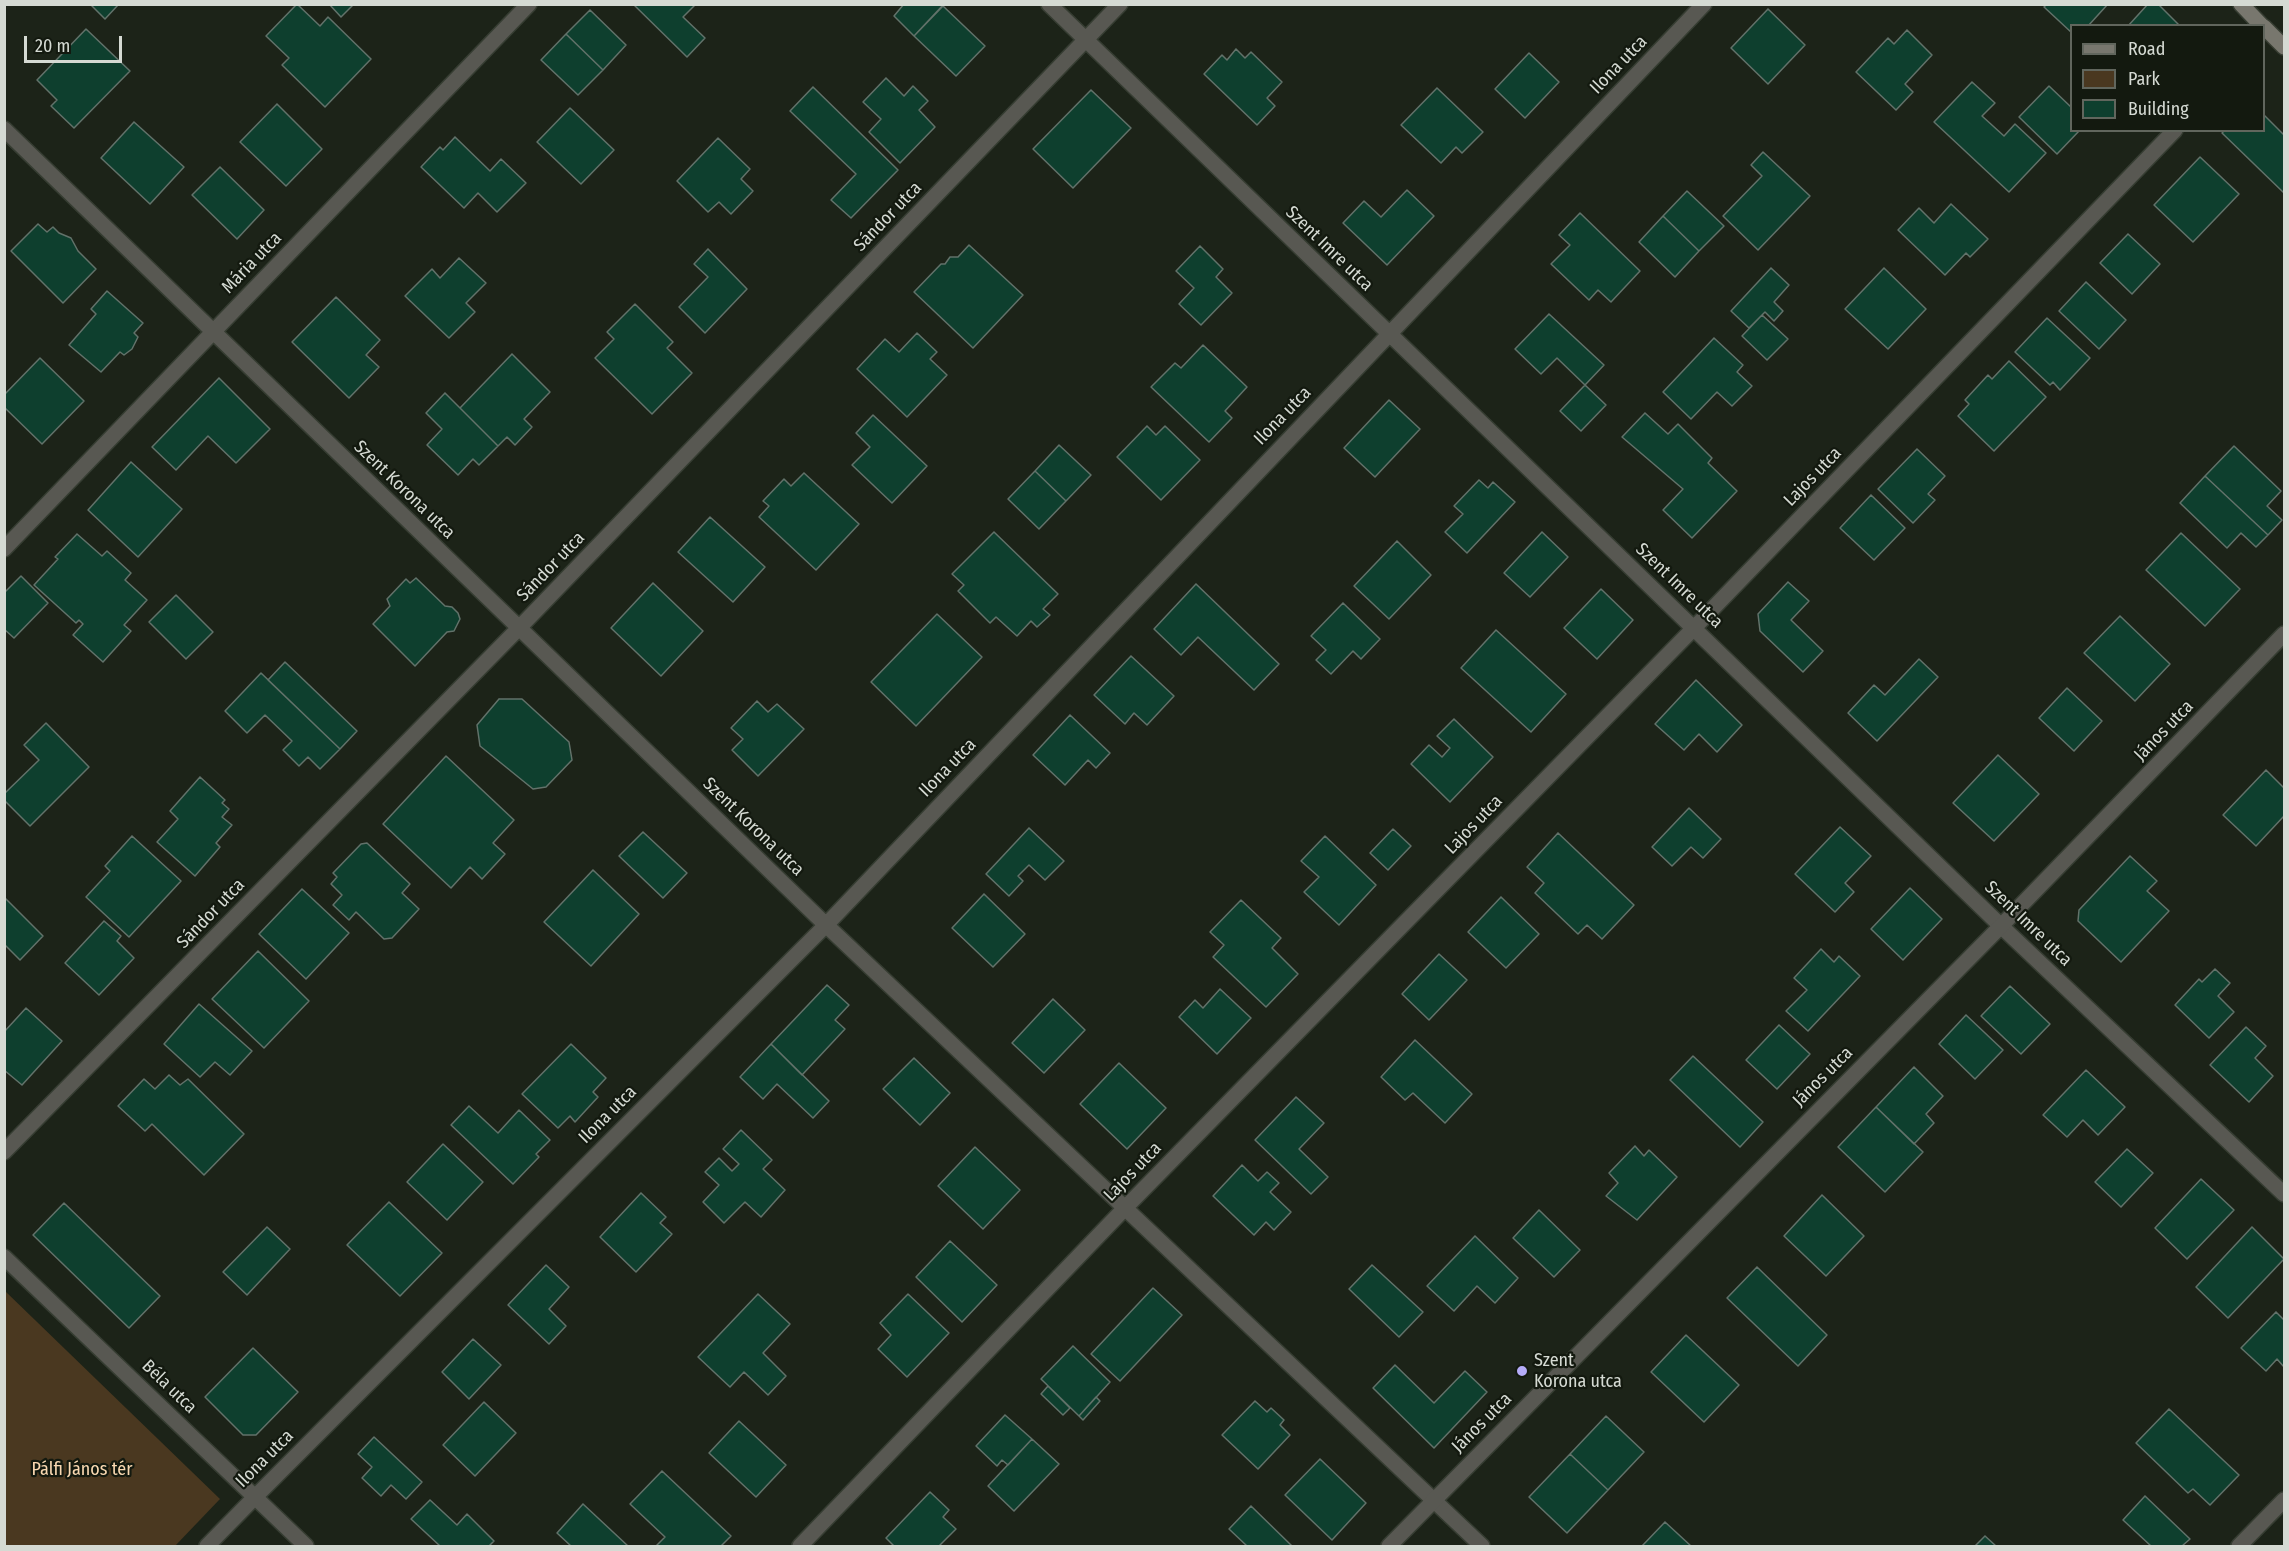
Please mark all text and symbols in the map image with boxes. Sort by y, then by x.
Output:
scale bar [27,24,124,62]
legend [2070,24,2265,132]
street label: Ilona utca [1586,31,1652,99]
text: 20 m [35,35,70,57]
text: Road [2128,38,2165,60]
text: Park [2128,68,2160,90]
text: Building [2128,98,2189,120]
street label: Sándor utca [850,178,926,256]
street label: Szent Imre utca [1281,202,1377,296]
street label: Mária utca [218,228,286,298]
street label: Ilona utca [1250,382,1316,450]
street label: Szent Korona utca [349,436,459,544]
street label: Lajos utca [1780,443,1846,511]
street label: Sándor utca [513,528,589,606]
street label: Szent Imre utca [1631,539,1727,633]
street label: János utca [2130,696,2198,766]
street label: Ilona utca [915,734,981,802]
street label: Szent Korona utca [698,773,808,881]
street label: Lajos utca [1441,791,1507,859]
street label: Sándor utca [173,875,249,953]
street label: Szent Imre utca [1980,877,2076,971]
street label: János utca [1789,1043,1857,1111]
street label: Ilona utca [575,1082,641,1148]
street label: Lajos utca [1100,1138,1166,1206]
place label: Szent Korona utca [1534,1350,1622,1392]
street label: Béla utca [137,1356,201,1418]
marker: Szent Korona utca [1515,1364,1529,1378]
street label: János utca [1448,1389,1516,1457]
street label: Ilona utca [232,1426,298,1492]
park label: Pálfi János tér [32,1459,132,1481]

